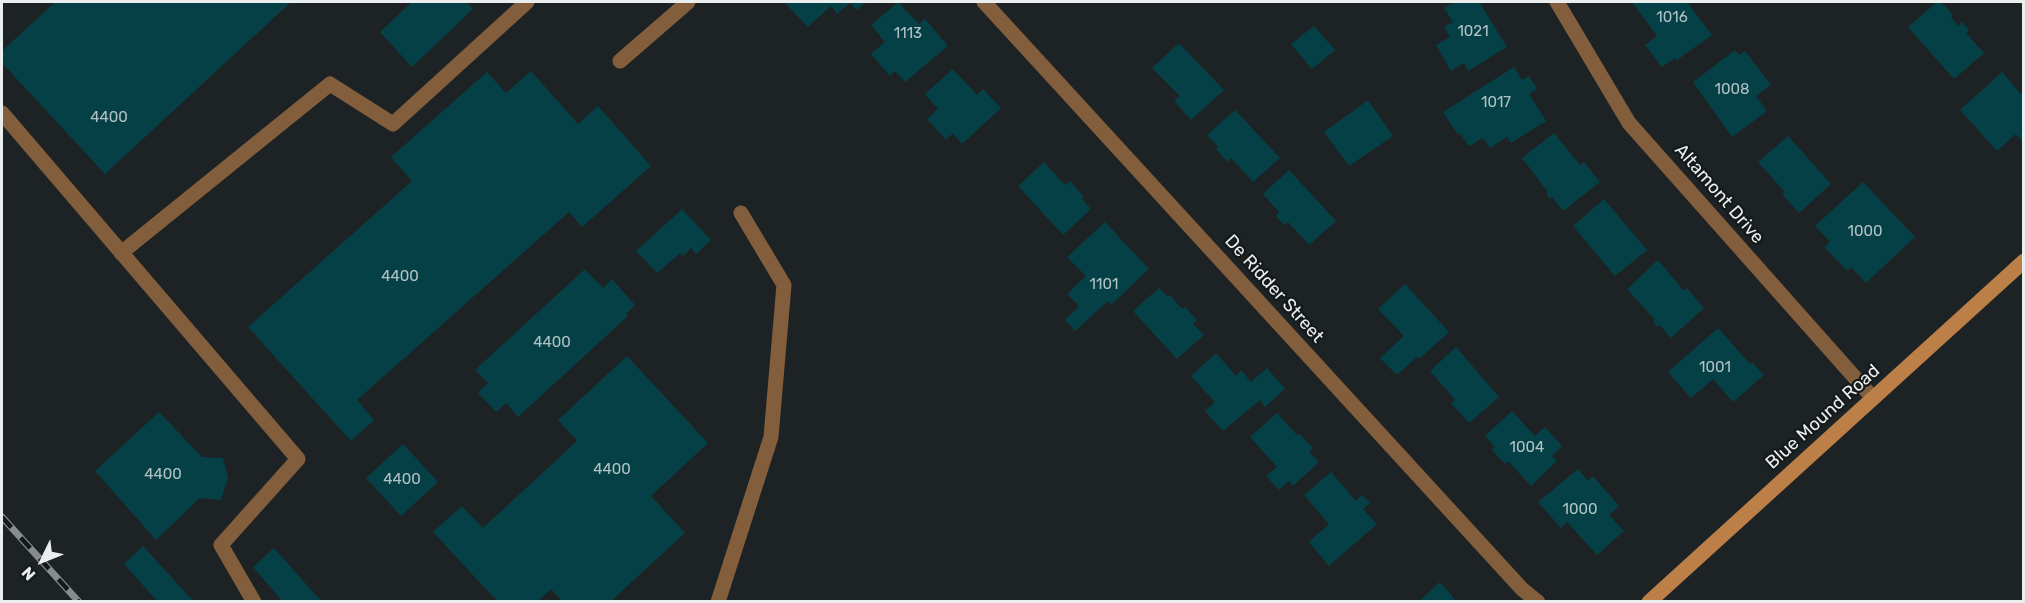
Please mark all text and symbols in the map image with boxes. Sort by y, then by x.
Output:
house number: 1016 [1656,9,1688,27]
house number: 1021 [1457,23,1489,41]
house number: 1113 [894,25,922,43]
house number: 1008 [1714,81,1750,99]
house number: 1017 [1481,94,1511,112]
house number: 4400 [90,109,128,127]
street label: Altamont Drive [1670,140,1768,248]
house number: 1000 [1848,223,1882,241]
street label: De Ridder Street [1220,231,1328,347]
house number: 4400 [381,268,419,286]
house number: 1101 [1090,276,1118,294]
house number: 4400 [533,334,571,352]
house number: 1001 [1699,359,1731,377]
street label: Blue Mound Road [1762,360,1884,474]
house number: 1004 [1510,439,1544,457]
house number: 4400 [593,461,631,479]
house number: 4400 [144,466,182,484]
house number: 4400 [383,471,421,489]
house number: 1000 [1563,501,1597,519]
north arrow [12,531,72,591]
text: N [18,563,39,584]

